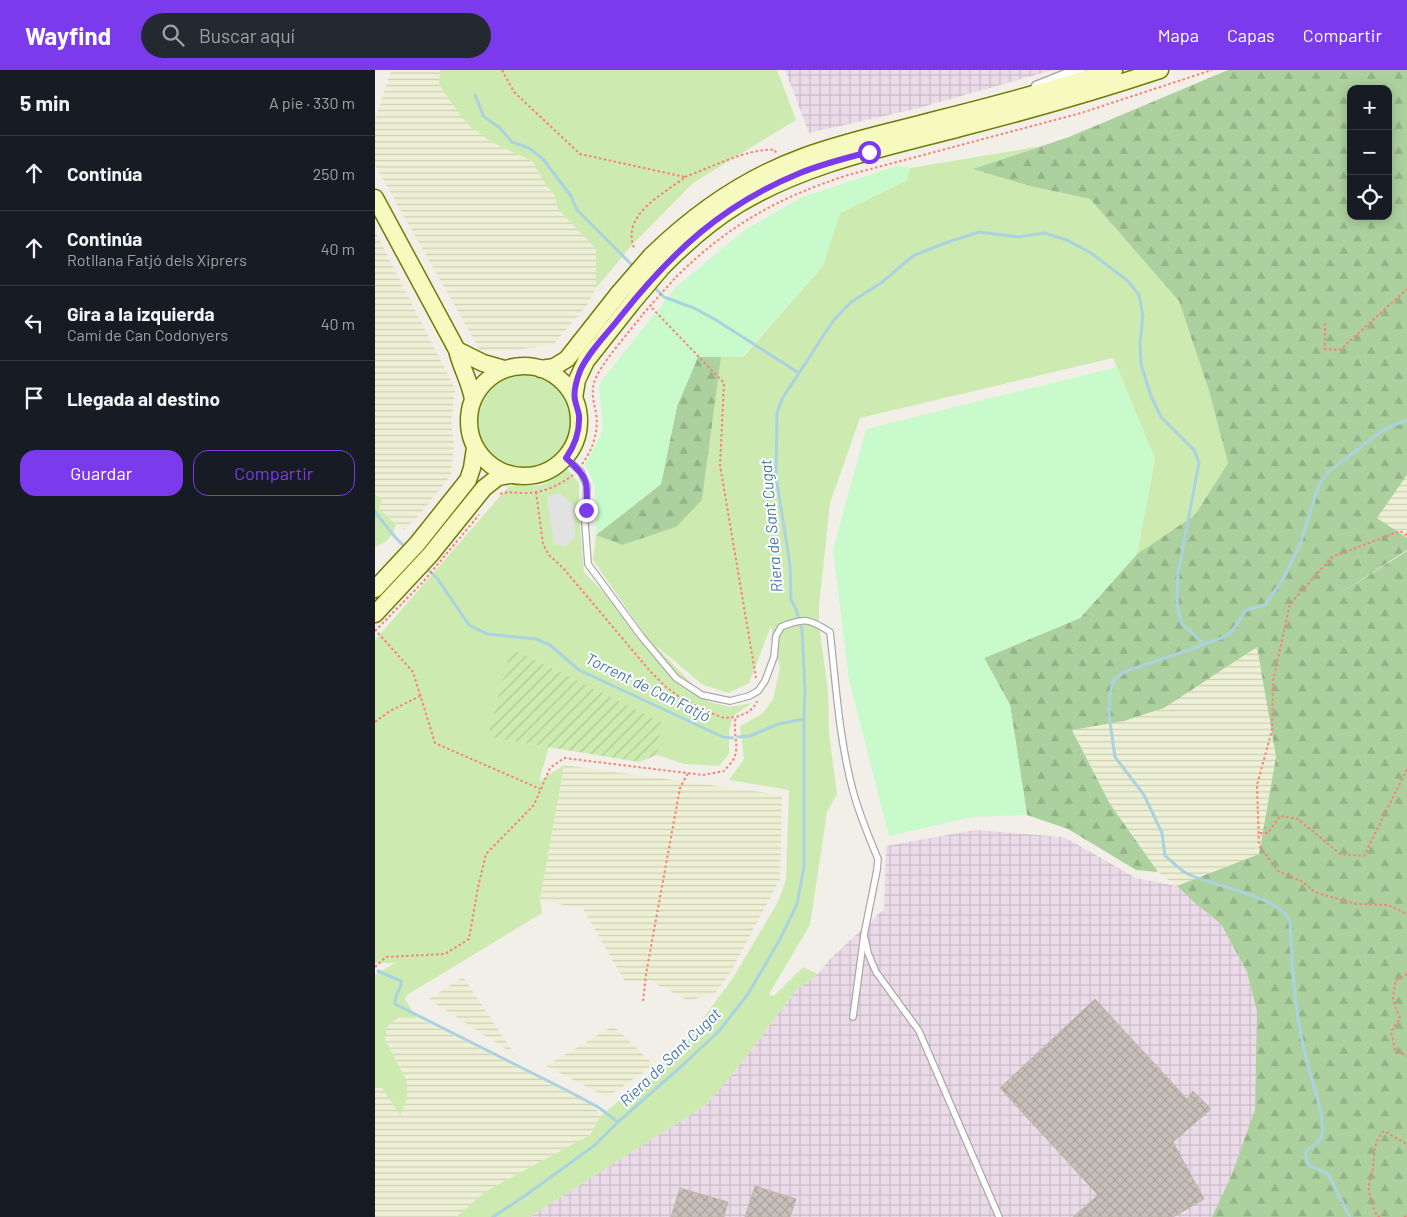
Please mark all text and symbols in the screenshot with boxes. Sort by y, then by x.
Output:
search box [141,13,491,58]
text: Wayfind [25,21,111,50]
icon: search [159,21,187,49]
text: Buscar aquí [199,24,295,47]
text: Mapa [1158,24,1199,46]
text: Capas [1227,24,1275,46]
text: Compartir [1303,24,1382,46]
map controls [1347,85,1392,220]
button: + [1347,85,1392,130]
text: 5 min [20,90,70,115]
text: A pie · 330 m [269,93,355,112]
button: − [1347,130,1392,175]
route start [858,141,881,164]
icon: ahead [20,159,48,187]
text: Continúa [67,162,142,185]
text: 250 m [313,164,355,183]
button: locate [1347,175,1392,220]
text: Continúa [67,227,142,250]
icon: ahead [20,234,48,262]
text: 40 m [321,239,355,258]
text: Rotllana Fatjó dels Xiprers [67,250,247,269]
text: Gira a la izquierda [67,302,215,325]
icon: left [20,309,48,337]
text: 40 m [321,314,355,333]
text: Camí de Can Codonyers [67,325,228,344]
icon: arrive [20,384,48,412]
text: Llegada al destino [67,387,220,410]
button: Guardar [20,450,183,496]
button: Compartir [193,450,355,496]
water label: Riera de Sant Cugat [755,458,786,593]
route end [575,499,598,522]
water label: Torrent de Can Fatjó [583,648,714,725]
water label: Riera de Sant Cugat [615,1003,724,1110]

